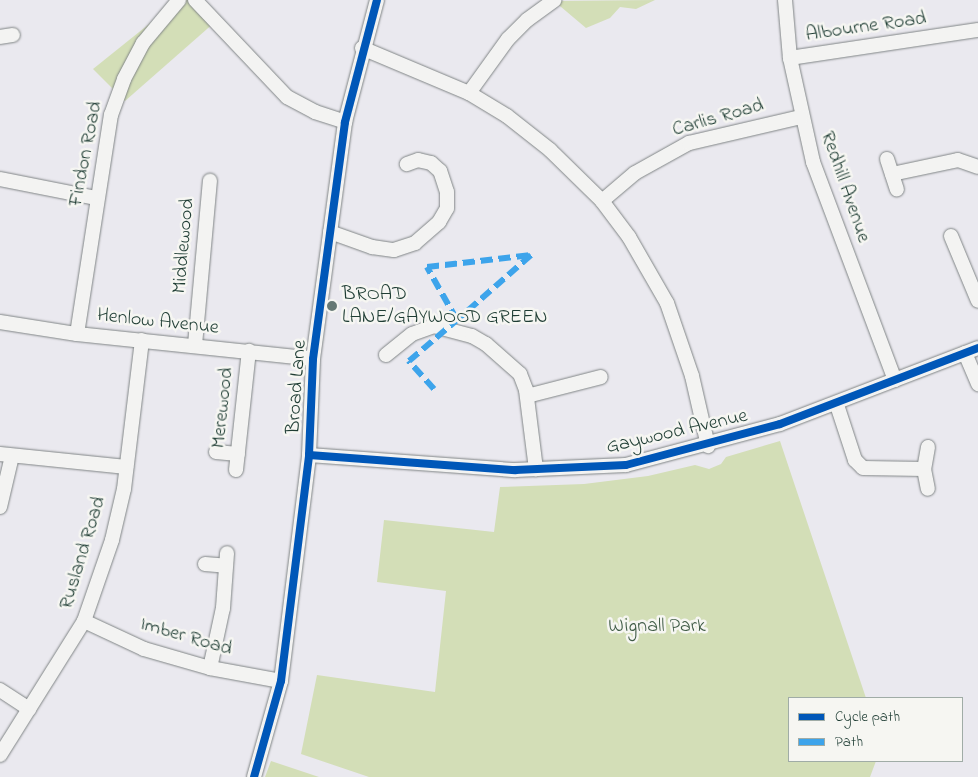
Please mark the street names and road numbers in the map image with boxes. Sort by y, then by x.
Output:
street label: Albourne Road [804,7,928,47]
street label: Carlis Road [670,94,766,142]
street label: Findon Road [64,99,108,209]
street label: Redhill Avenue [815,128,875,246]
street label: Middlewood [168,197,200,295]
street label: Henlow Avenue [96,304,220,340]
street label: Broad Lane [282,339,312,435]
street label: Merewood [207,366,239,450]
street label: Gaywood Avenue [604,404,750,460]
street label: Rusland Road [55,494,111,612]
street label: Imber Road [137,612,235,662]

